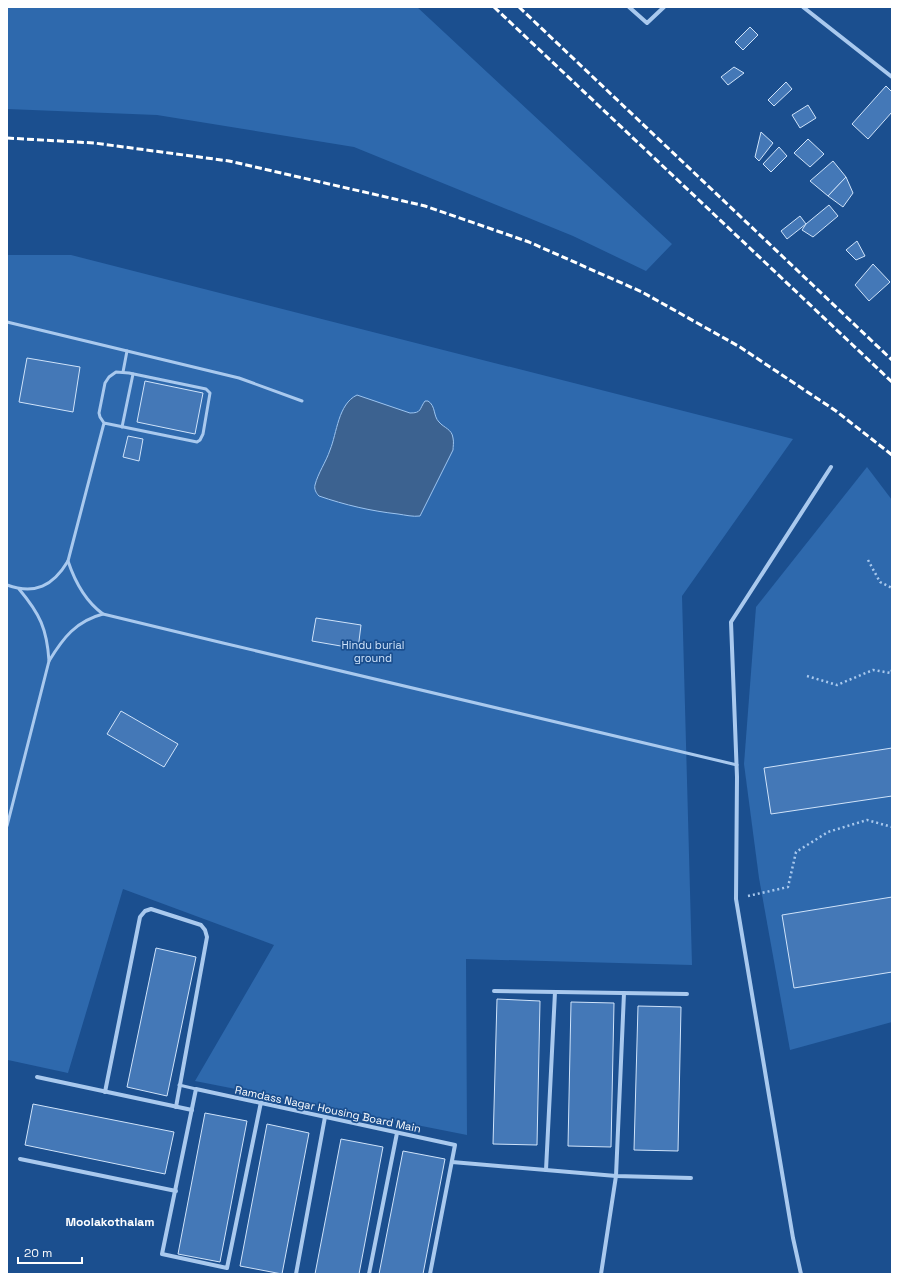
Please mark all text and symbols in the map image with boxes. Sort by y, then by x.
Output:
park label: Hindu burial ground [342,638,404,665]
street label: Ramdass Nagar Housing Board Main [234,1082,422,1136]
district label: Moolakothalam [65,1214,155,1230]
scale bar [18,1239,82,1265]
text: 20 m [24,1245,52,1261]

